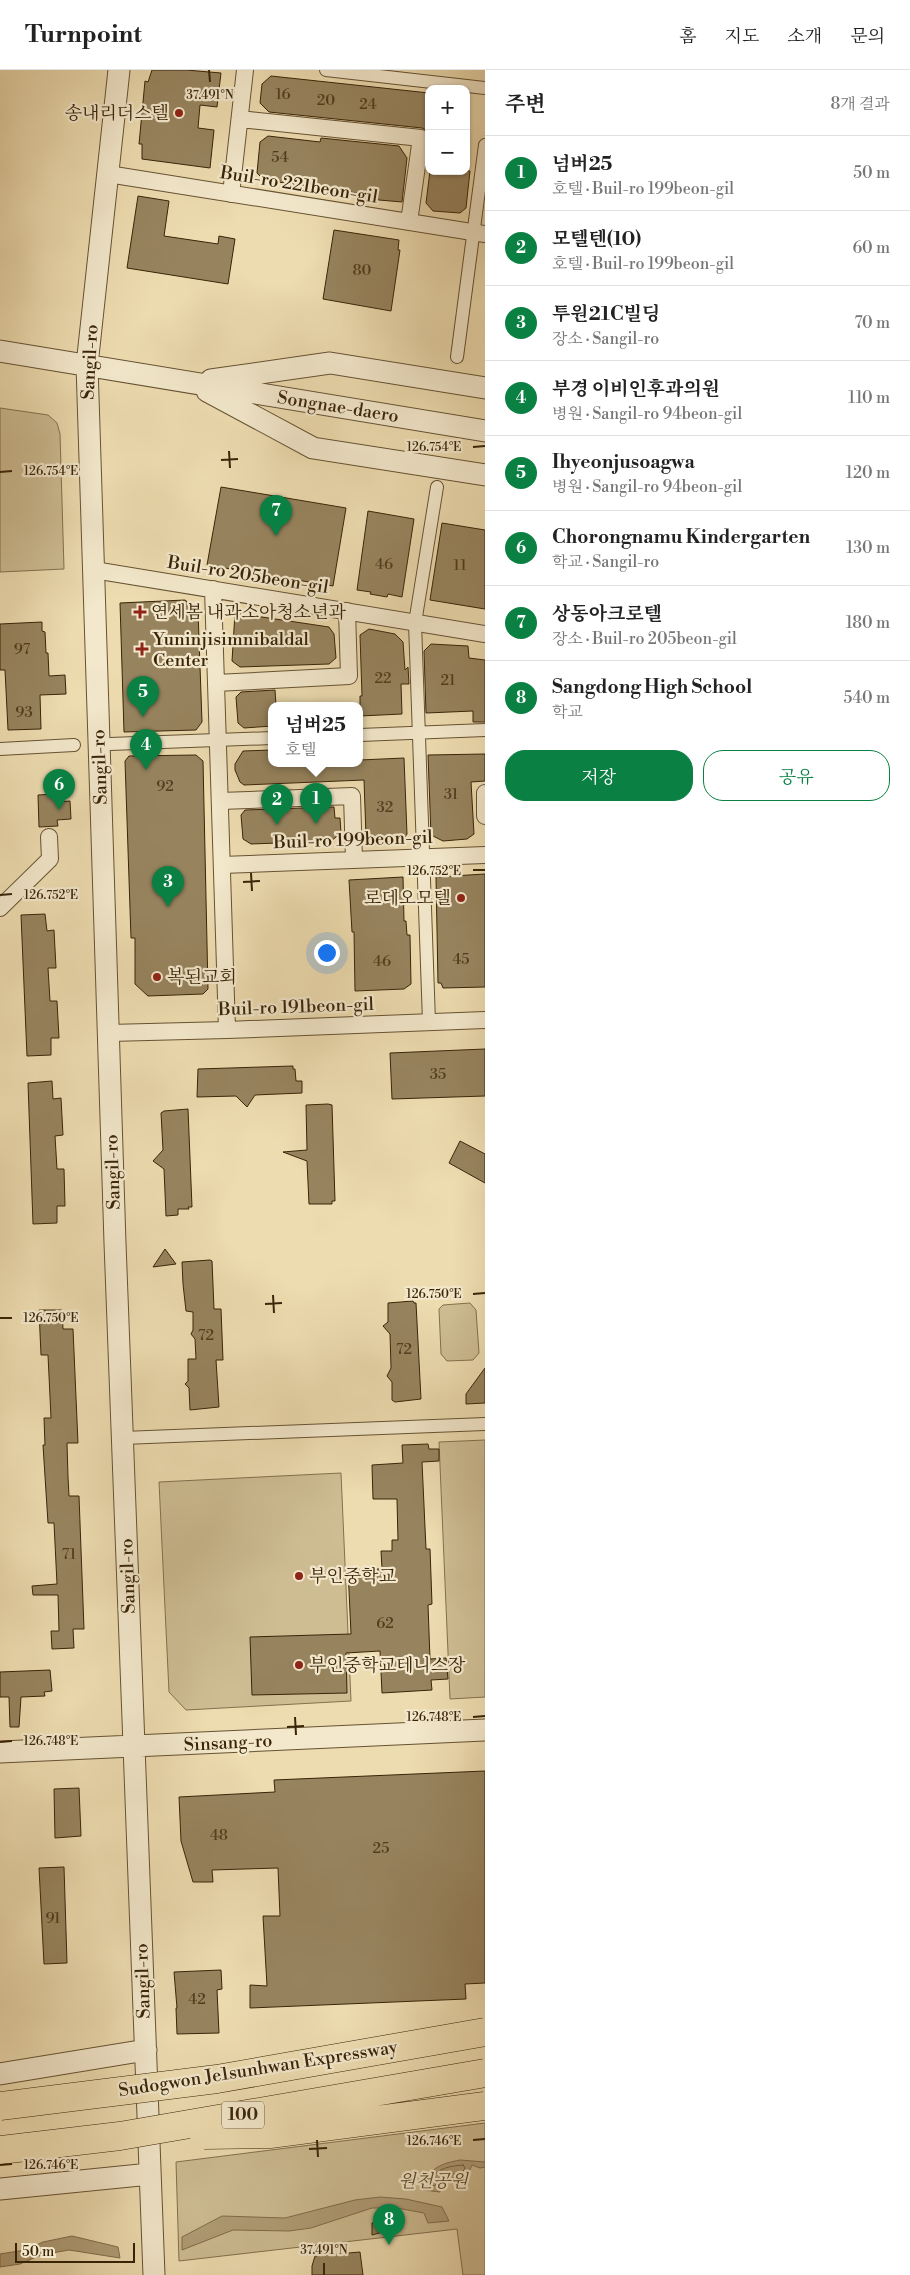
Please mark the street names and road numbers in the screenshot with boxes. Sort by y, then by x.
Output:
street label: Buil-ro 221beon-gil [218,161,380,209]
street label: Sangil-ro [77,324,103,400]
street label: Songnae-daero [276,386,400,428]
street label: Buil-ro 205beon-gil [165,551,331,599]
street label: Sangil-ro [87,729,113,805]
street label: Buil-ro 199beon-gil [272,826,434,854]
street label: Buil-ro 191beon-gil [217,993,375,1021]
street label: Sangil-ro [100,1134,126,1210]
street label: Sangil-ro [115,1538,141,1614]
street label: Sinsang-ro [183,1729,273,1757]
street label: Sangil-ro [130,1943,156,2019]
street label: Sudogwon Je1sunhwan Expressway [117,2036,399,2102]
road number: 100 [222,2102,264,2128]

